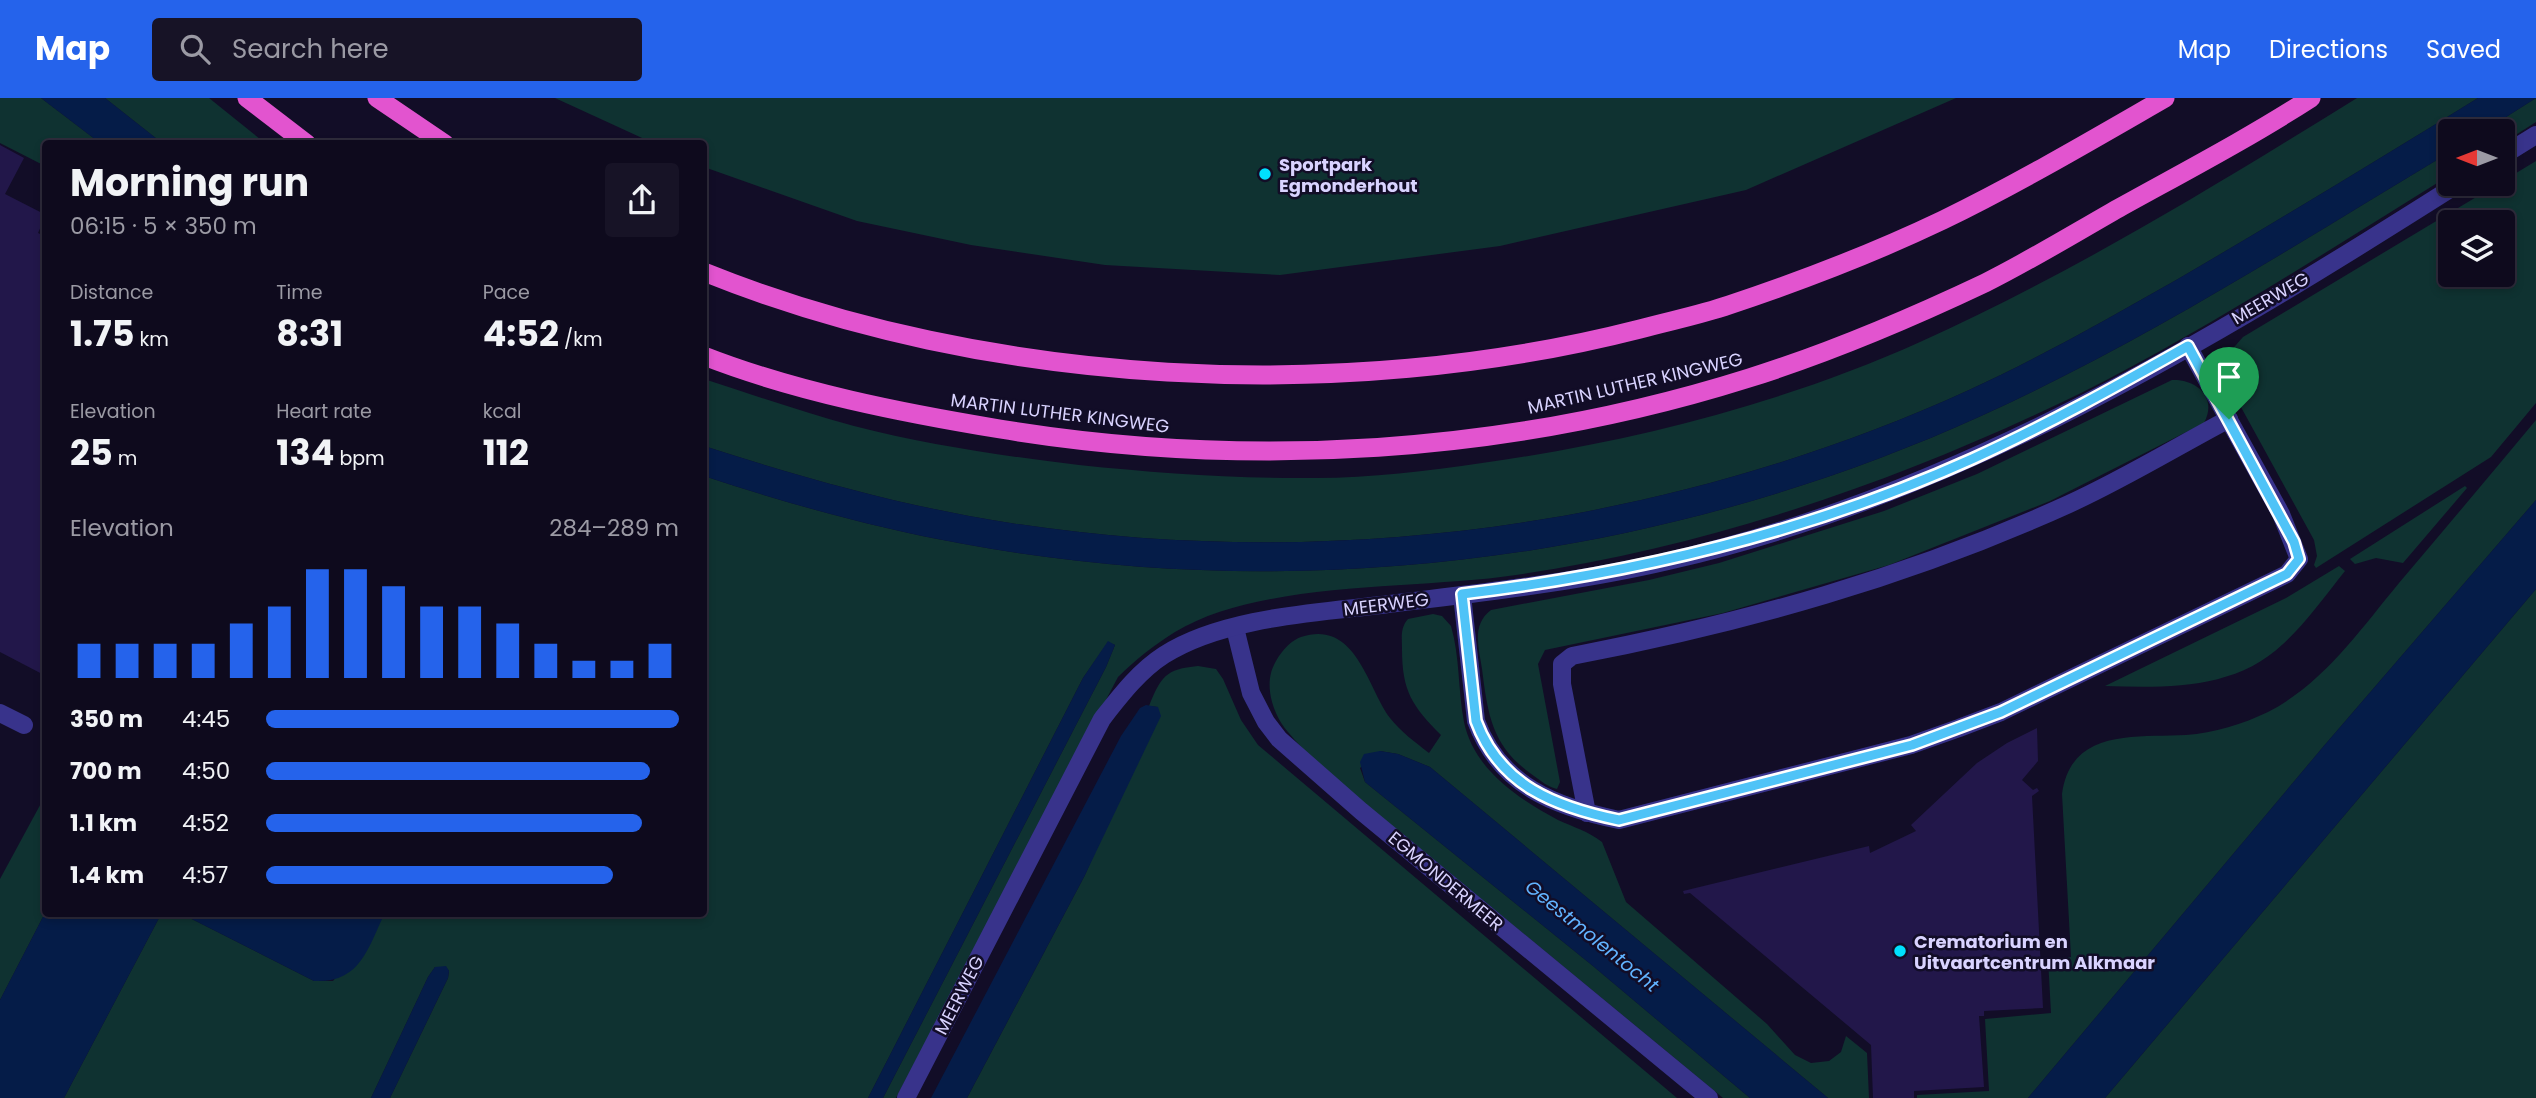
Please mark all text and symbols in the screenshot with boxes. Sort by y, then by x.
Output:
search box [152,18,642,81]
text: Map [35,25,110,72]
icon: search [176,30,214,68]
text: Search here [232,31,389,67]
text: Map [2178,33,2231,66]
text: Directions [2269,33,2388,66]
text: Saved [2426,33,2501,66]
north arrow [2438,119,2515,196]
map controls [2438,119,2515,287]
place label: Sportpark Egmonderhout [1279,152,1418,198]
text: Morning run [70,156,309,209]
button: share [605,163,679,237]
marker: Sportpark Egmonderhout [1257,166,1273,182]
text: 06:15 · 5 × 350 m [70,210,257,242]
button: layers [2438,210,2515,287]
street label: MEERWEG [2227,266,2313,330]
text: Distance [70,279,153,306]
text: Time [276,279,323,306]
text: Pace [483,279,530,306]
text: 1.75 [70,309,135,358]
text: 8:31 [276,309,343,358]
text: 4:52 [483,309,559,358]
text: km [135,326,169,353]
text: /km [559,326,603,353]
street label: MARTIN LUTHER KINGWEG [1525,346,1745,420]
pin [2199,347,2259,419]
icon: arrive [2210,358,2248,396]
street label: MARTIN LUTHER KINGWEG [949,387,1171,439]
text: Elevation [70,398,156,425]
text: Heart rate [276,398,372,425]
text: kcal [483,398,522,425]
text: 25 [70,428,113,477]
text: 134 [276,428,334,477]
text: 112 [483,428,529,477]
text: m [113,445,137,472]
text: bpm [334,445,385,472]
text: Elevation [70,512,174,544]
text: 284–289 m [549,512,679,544]
street label: MEERWEG [1342,586,1430,622]
text: 350 m [70,703,143,735]
text: 4:45 [182,703,230,735]
text: 700 m [70,755,142,787]
text: 4:50 [182,755,230,787]
text: 1.1 km [70,807,137,839]
text: 4:52 [182,807,229,839]
street label: EGMONDERMEER [1383,825,1509,937]
text: 1.4 km [70,859,144,891]
text: 4:57 [182,859,228,891]
water label: Geestmolentocht [1519,874,1666,999]
place label: Crematorium en Uitvaartcentrum Alkmaar [1914,929,2155,975]
marker: Crematorium en Uitvaartcentrum Alkmaar [1892,943,1908,959]
street label: MEERWEG [928,951,990,1039]

